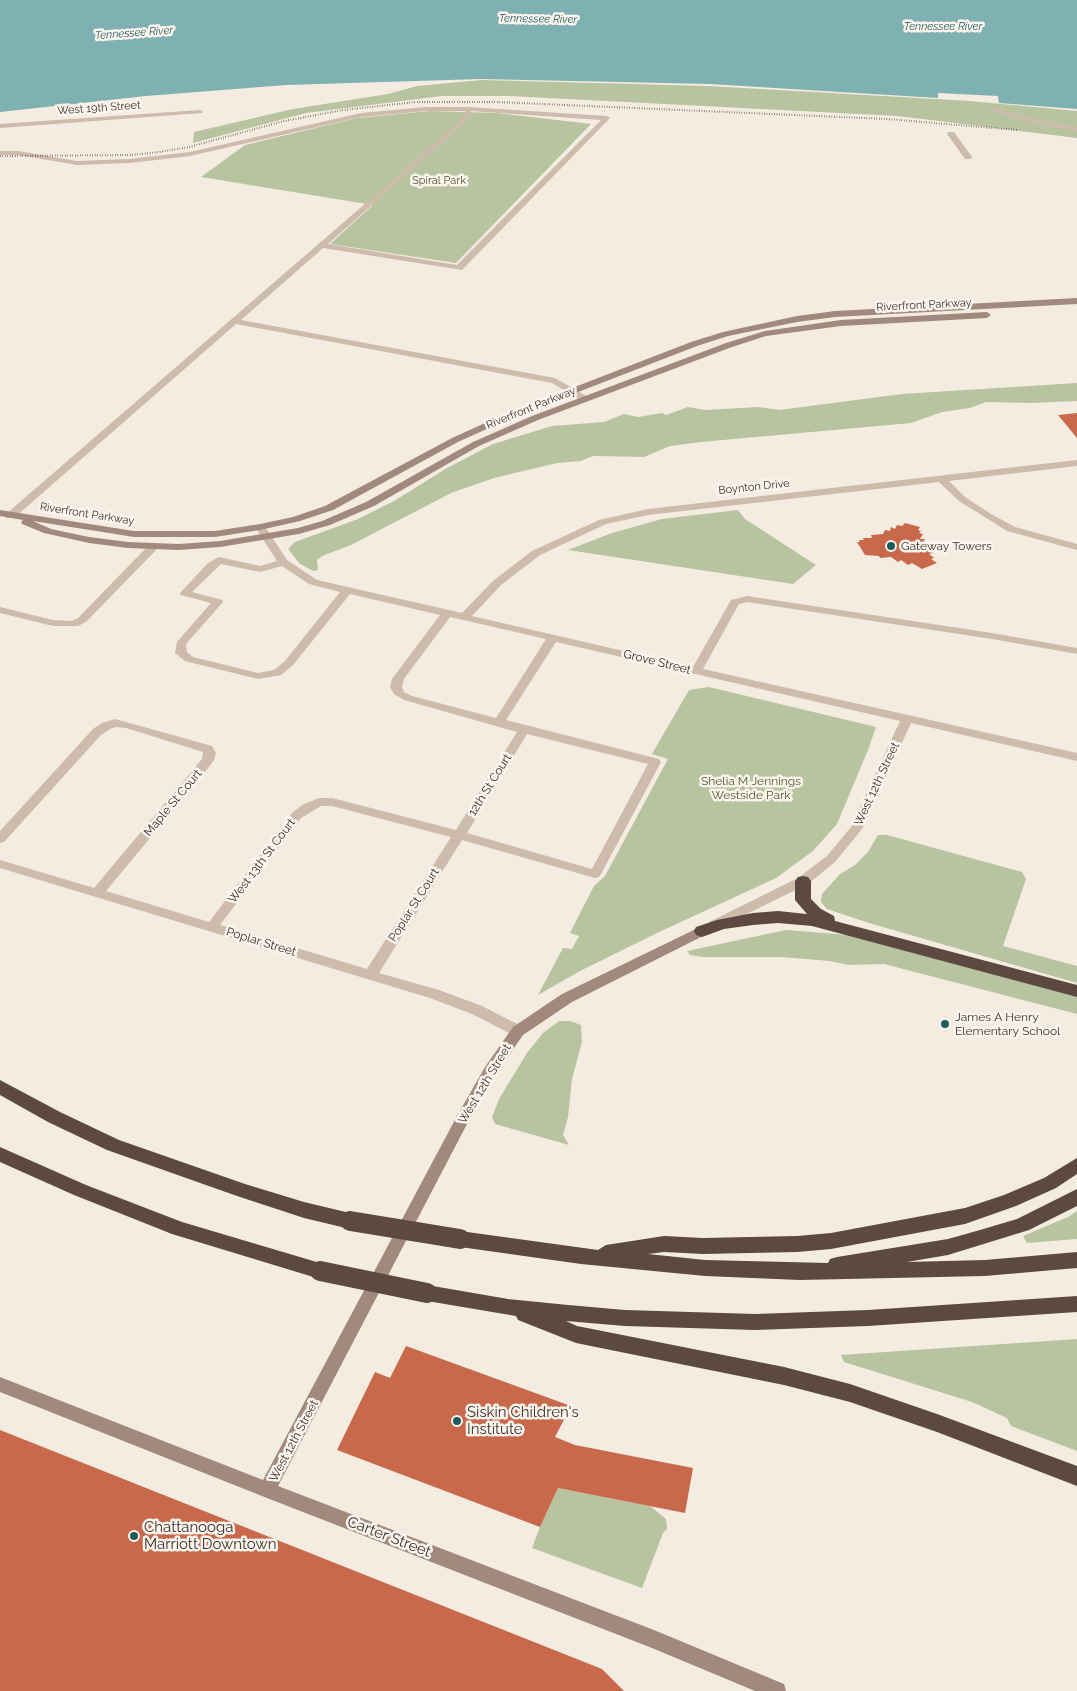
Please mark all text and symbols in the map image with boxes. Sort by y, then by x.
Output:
water label: Tennessee River [499,12,577,26]
water label: Tennessee River [904,20,982,34]
water label: Tennessee River [94,24,174,42]
street label: West 19th Street [57,99,141,117]
park label: Spiral Park [412,174,466,188]
street label: Riverfront Parkway [876,296,972,314]
street label: Riverfront Parkway [484,384,578,432]
street label: Boynton Drive [718,477,790,497]
street label: Riverfront Parkway [39,500,135,528]
place label: Gateway Towers [901,539,992,553]
marker: Gateway Towers [885,540,897,552]
street label: Grove Street [622,647,692,677]
street label: West 12th Street [851,740,903,828]
street label: 12th St Court [465,751,515,819]
street label: Maple St Court [141,767,205,839]
park label: Shelia M Jennings Westside Park [701,774,801,802]
street label: West 13th St Court [225,816,299,906]
street label: Poplar St Court [386,866,442,944]
street label: Poplar Street [224,925,298,959]
place label: James A Henry Elementary School [955,1010,1060,1038]
marker: James A Henry Elementary School [939,1018,951,1030]
street label: West 12th Street [456,1042,514,1126]
street label: West 12th Street [266,1398,322,1484]
place label: Siskin Children's Institute [467,1403,579,1438]
marker: Siskin Children's Institute [451,1415,463,1427]
street label: Carter Street [345,1513,433,1561]
place label: Chattanooga Marriott Downtown [144,1518,276,1553]
marker: Chattanooga Marriott Downtown [128,1530,140,1542]

